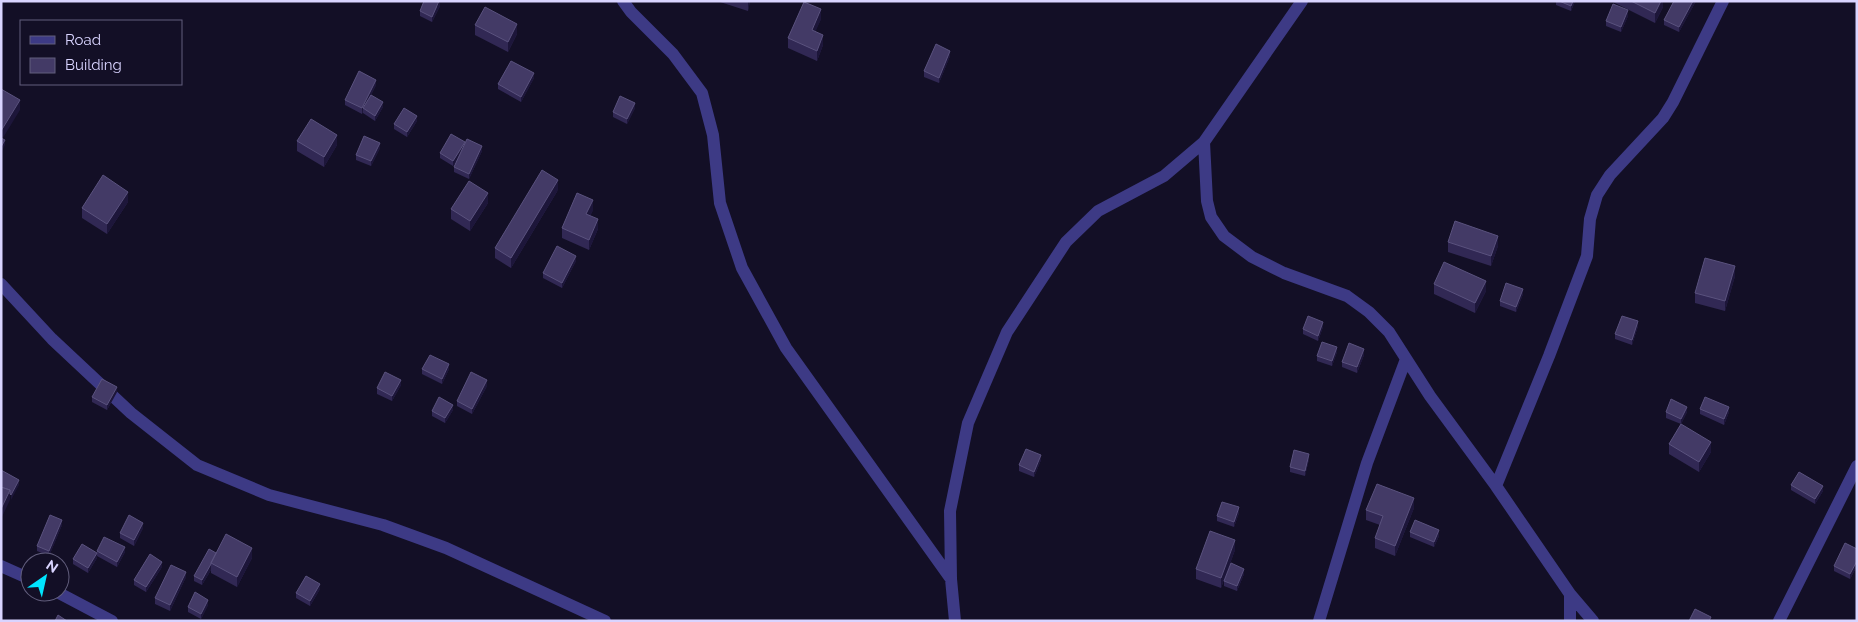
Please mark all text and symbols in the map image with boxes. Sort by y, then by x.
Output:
legend [20,20,182,85]
text: Road [65,31,101,49]
text: Building [65,56,122,74]
north arrow [20,552,70,602]
text: N [43,557,61,576]

